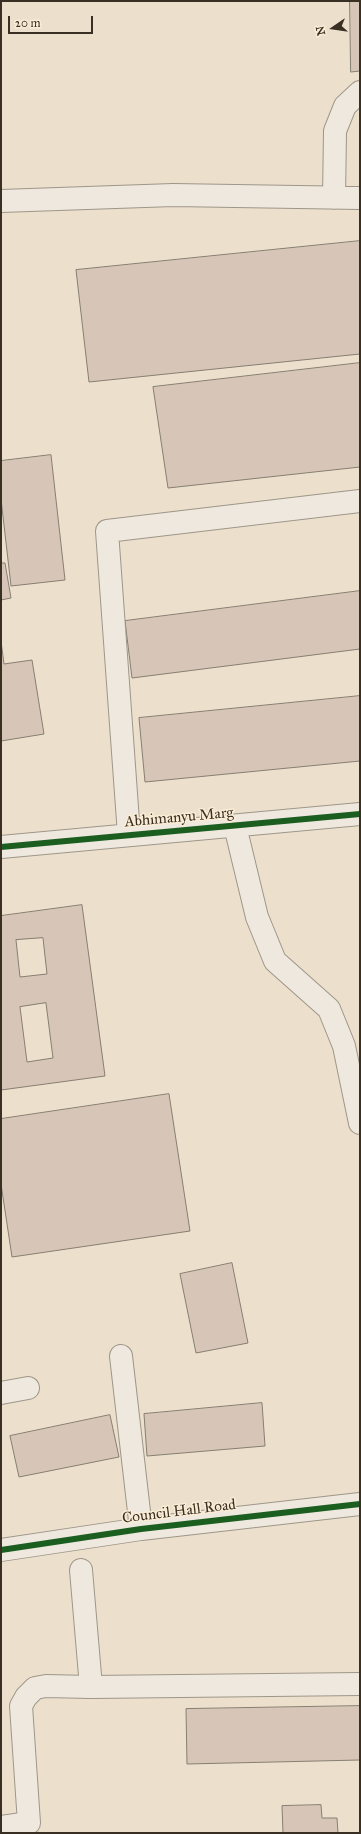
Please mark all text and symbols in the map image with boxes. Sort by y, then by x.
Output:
scale bar [10,8,95,34]
north arrow [313,8,353,48]
text: 20 m [15,16,41,30]
text: N [313,25,328,37]
street label: Abhimanyu Marg [124,804,234,832]
street label: Council Hall Road [121,1496,237,1528]

